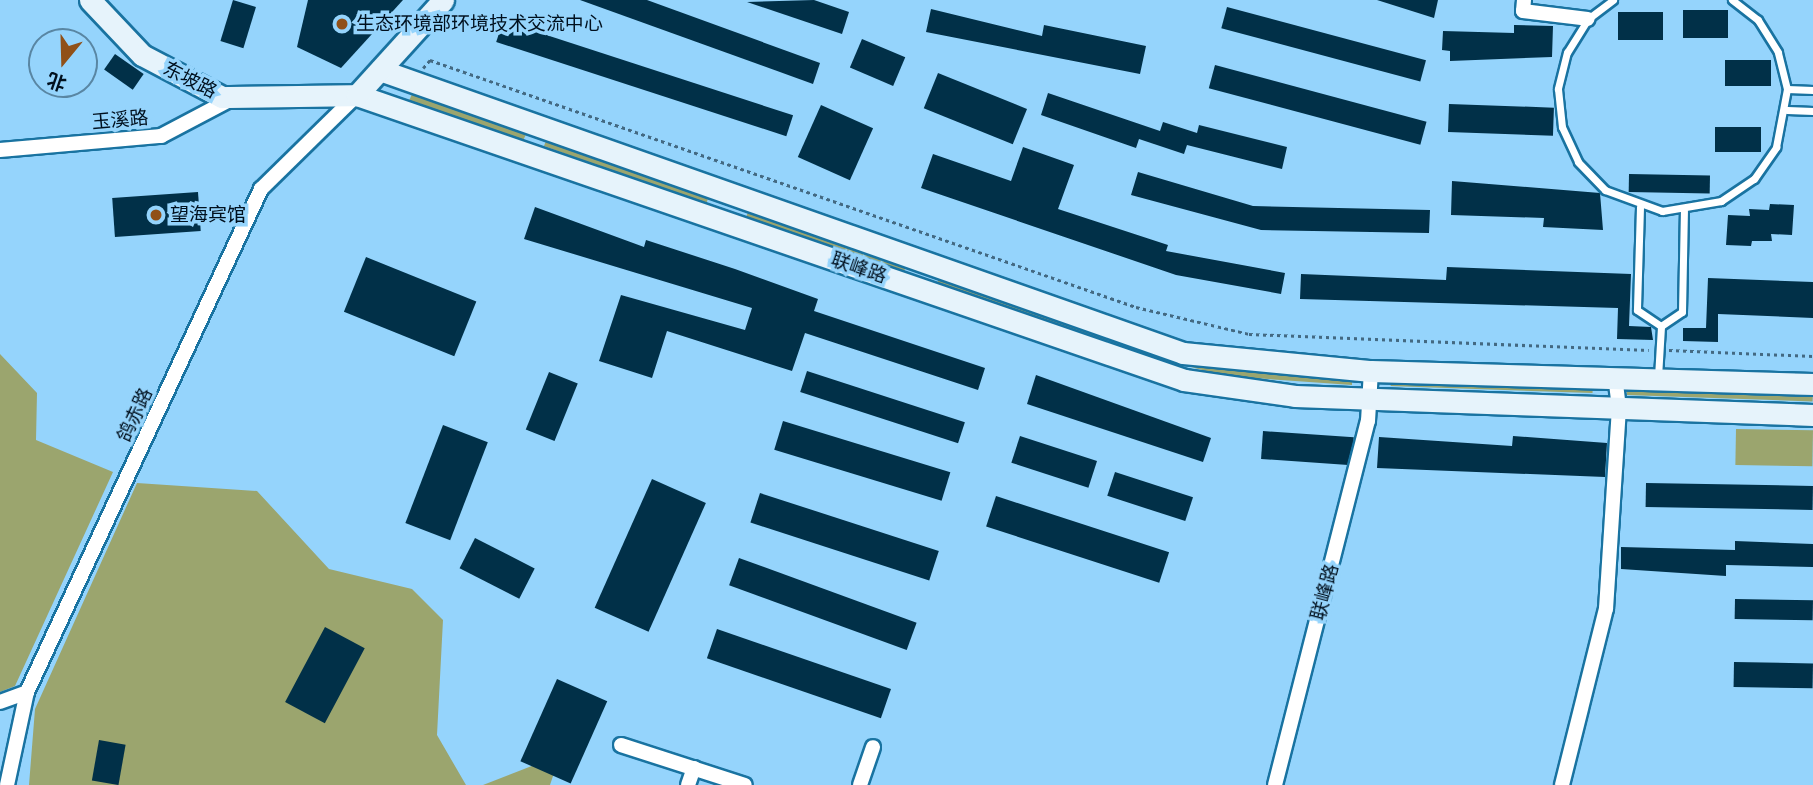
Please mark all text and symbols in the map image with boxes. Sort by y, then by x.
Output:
place label: 生态环境部环境技术交流中心 [356,13,603,35]
marker: 生态环境部环境技术交流中心 [334,16,350,32]
north arrow [28,28,98,98]
street label: 东坡路 [159,57,221,103]
text: 北 [44,68,69,94]
street label: 玉溪路 [91,106,149,134]
place label: 望海宾馆 [170,204,246,226]
marker: 望海宾馆 [148,207,164,223]
street label: 联峰路 [828,248,890,288]
street label: 鸽赤路 [113,384,157,446]
street label: 联峰路 [1307,562,1343,622]

